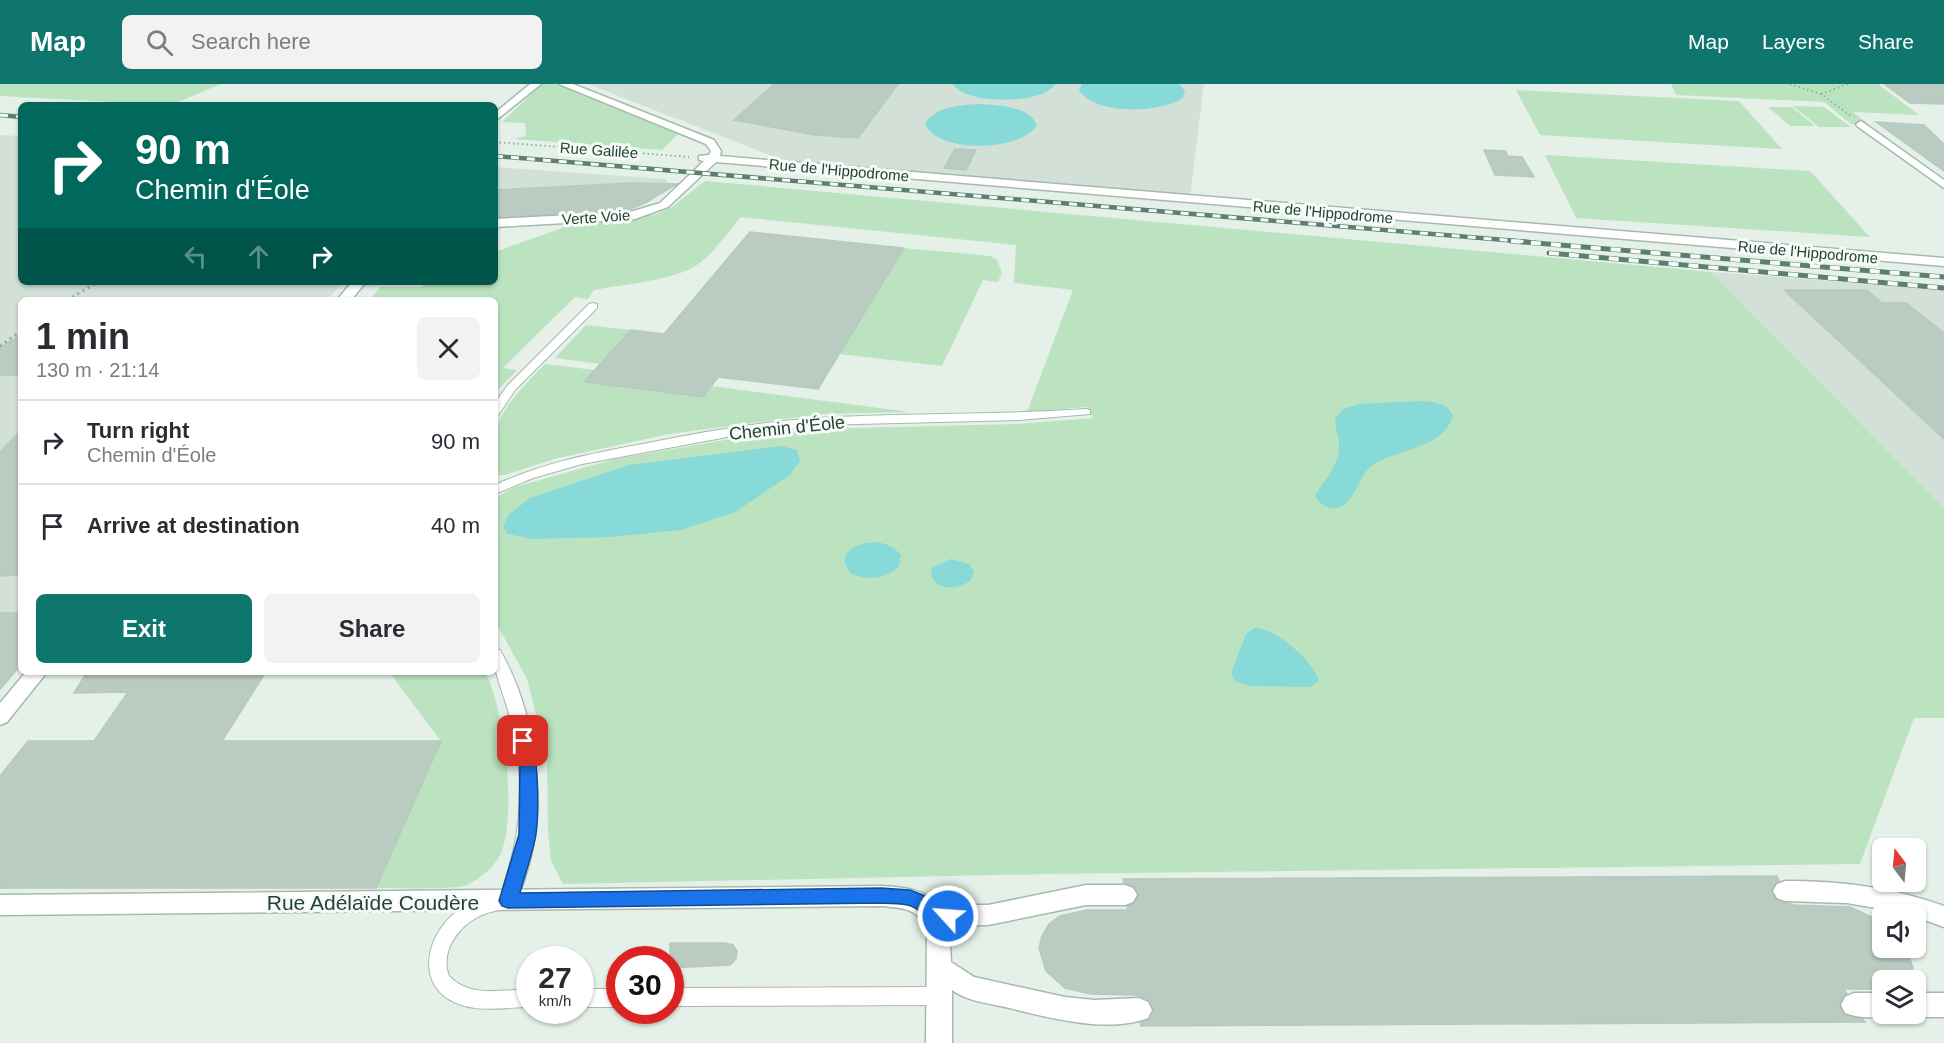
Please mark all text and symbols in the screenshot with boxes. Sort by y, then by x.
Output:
search box [122,15,542,69]
text: Map [30,26,86,57]
icon: search [143,26,176,59]
text: Search here [191,29,311,54]
text: Map [1688,30,1729,53]
text: Layers [1762,30,1825,53]
text: Share [1858,30,1914,53]
icon: right [36,126,114,204]
text: 90 m [135,126,231,173]
street label: Rue Galilée [559,139,639,161]
street label: Rue de l'Hippodrome [768,155,910,185]
text: Chemin d'Éole [135,175,310,205]
street label: Rue de l'Hippodrome [1252,197,1394,227]
street label: Verte Voie [561,206,631,228]
street label: Rue de l'Hippodrome [1737,237,1879,267]
icon: left [179,240,212,273]
icon: ahead [242,240,275,273]
icon: right [305,240,338,273]
text: 1 min [36,316,130,357]
button: close [417,317,480,380]
text: 130 m · 21:14 [36,359,159,381]
street label: Chemin d'Éole [728,412,846,444]
text: Turn right [87,418,189,443]
icon: right [36,426,69,459]
text: 90 m [431,429,480,454]
text: Chemin d'Éole [87,444,216,466]
icon: arrive [36,510,69,543]
text: Arrive at destination [87,513,300,538]
text: 40 m [431,513,480,538]
button: Exit [36,594,252,663]
button: Share [264,594,480,663]
pin [497,715,548,766]
icon: arrive [506,724,539,757]
north arrow [1872,838,1926,892]
map controls [1872,838,1926,1024]
position arrow [916,884,980,948]
street label: Rue Adélaïde Coudère [267,891,479,914]
button: sound [1872,904,1926,958]
speed limit sign: 30 [606,946,684,1024]
text: 27 [538,961,572,994]
button: layers [1872,970,1926,1024]
text: km/h [539,992,571,1009]

